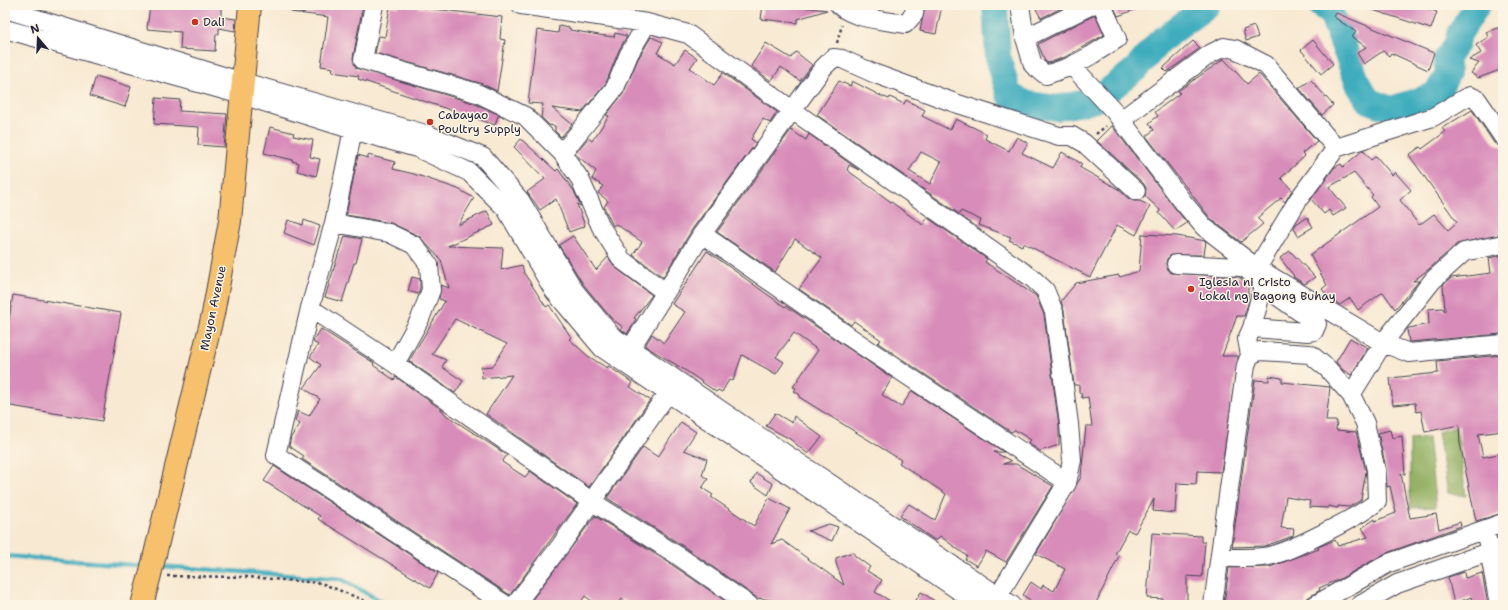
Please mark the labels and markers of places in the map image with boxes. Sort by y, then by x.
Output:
place label: Dali [203,14,225,30]
marker: Dali [190,17,200,27]
place label: Cabayao Poultry Supply [438,107,521,137]
marker: Cabayao Poultry Supply [425,117,435,127]
place label: Iglesia ni Cristo Lokal ng Bagong Buhay [1199,274,1336,304]
marker: Iglesia ni Cristo Lokal ng Bagong Buhay [1186,284,1196,294]

